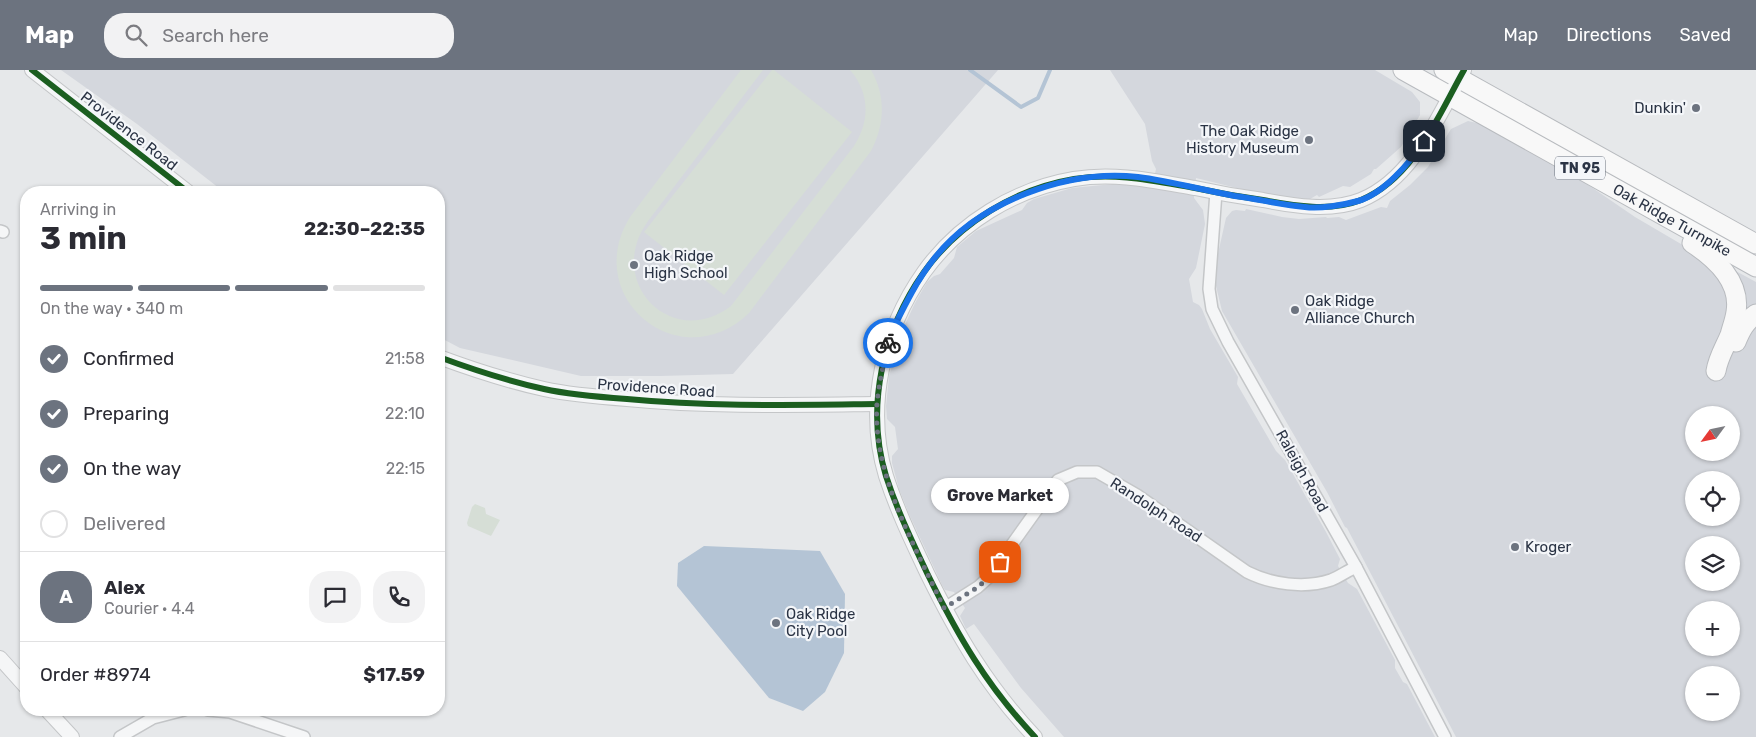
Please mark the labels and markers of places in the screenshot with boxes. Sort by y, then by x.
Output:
place label: Dunkin' [1634,99,1686,117]
marker: Dunkin' [1690,102,1702,114]
pin [1403,120,1445,162]
place label: The Oak Ridge History Museum [1186,122,1299,157]
marker: The Oak Ridge History Museum [1303,134,1315,146]
place label: Oak Ridge High School [644,247,728,282]
marker: Oak Ridge High School [628,259,640,271]
place label: Oak Ridge Alliance Church [1305,292,1415,327]
marker: Oak Ridge Alliance Church [1289,304,1301,316]
callout: Grove Market [931,477,1069,512]
place label: Kroger [1525,538,1572,556]
pin [979,541,1021,583]
marker: Kroger [1509,541,1521,553]
place label: Oak Ridge City Pool [786,605,855,640]
marker: Oak Ridge City Pool [770,617,782,629]

